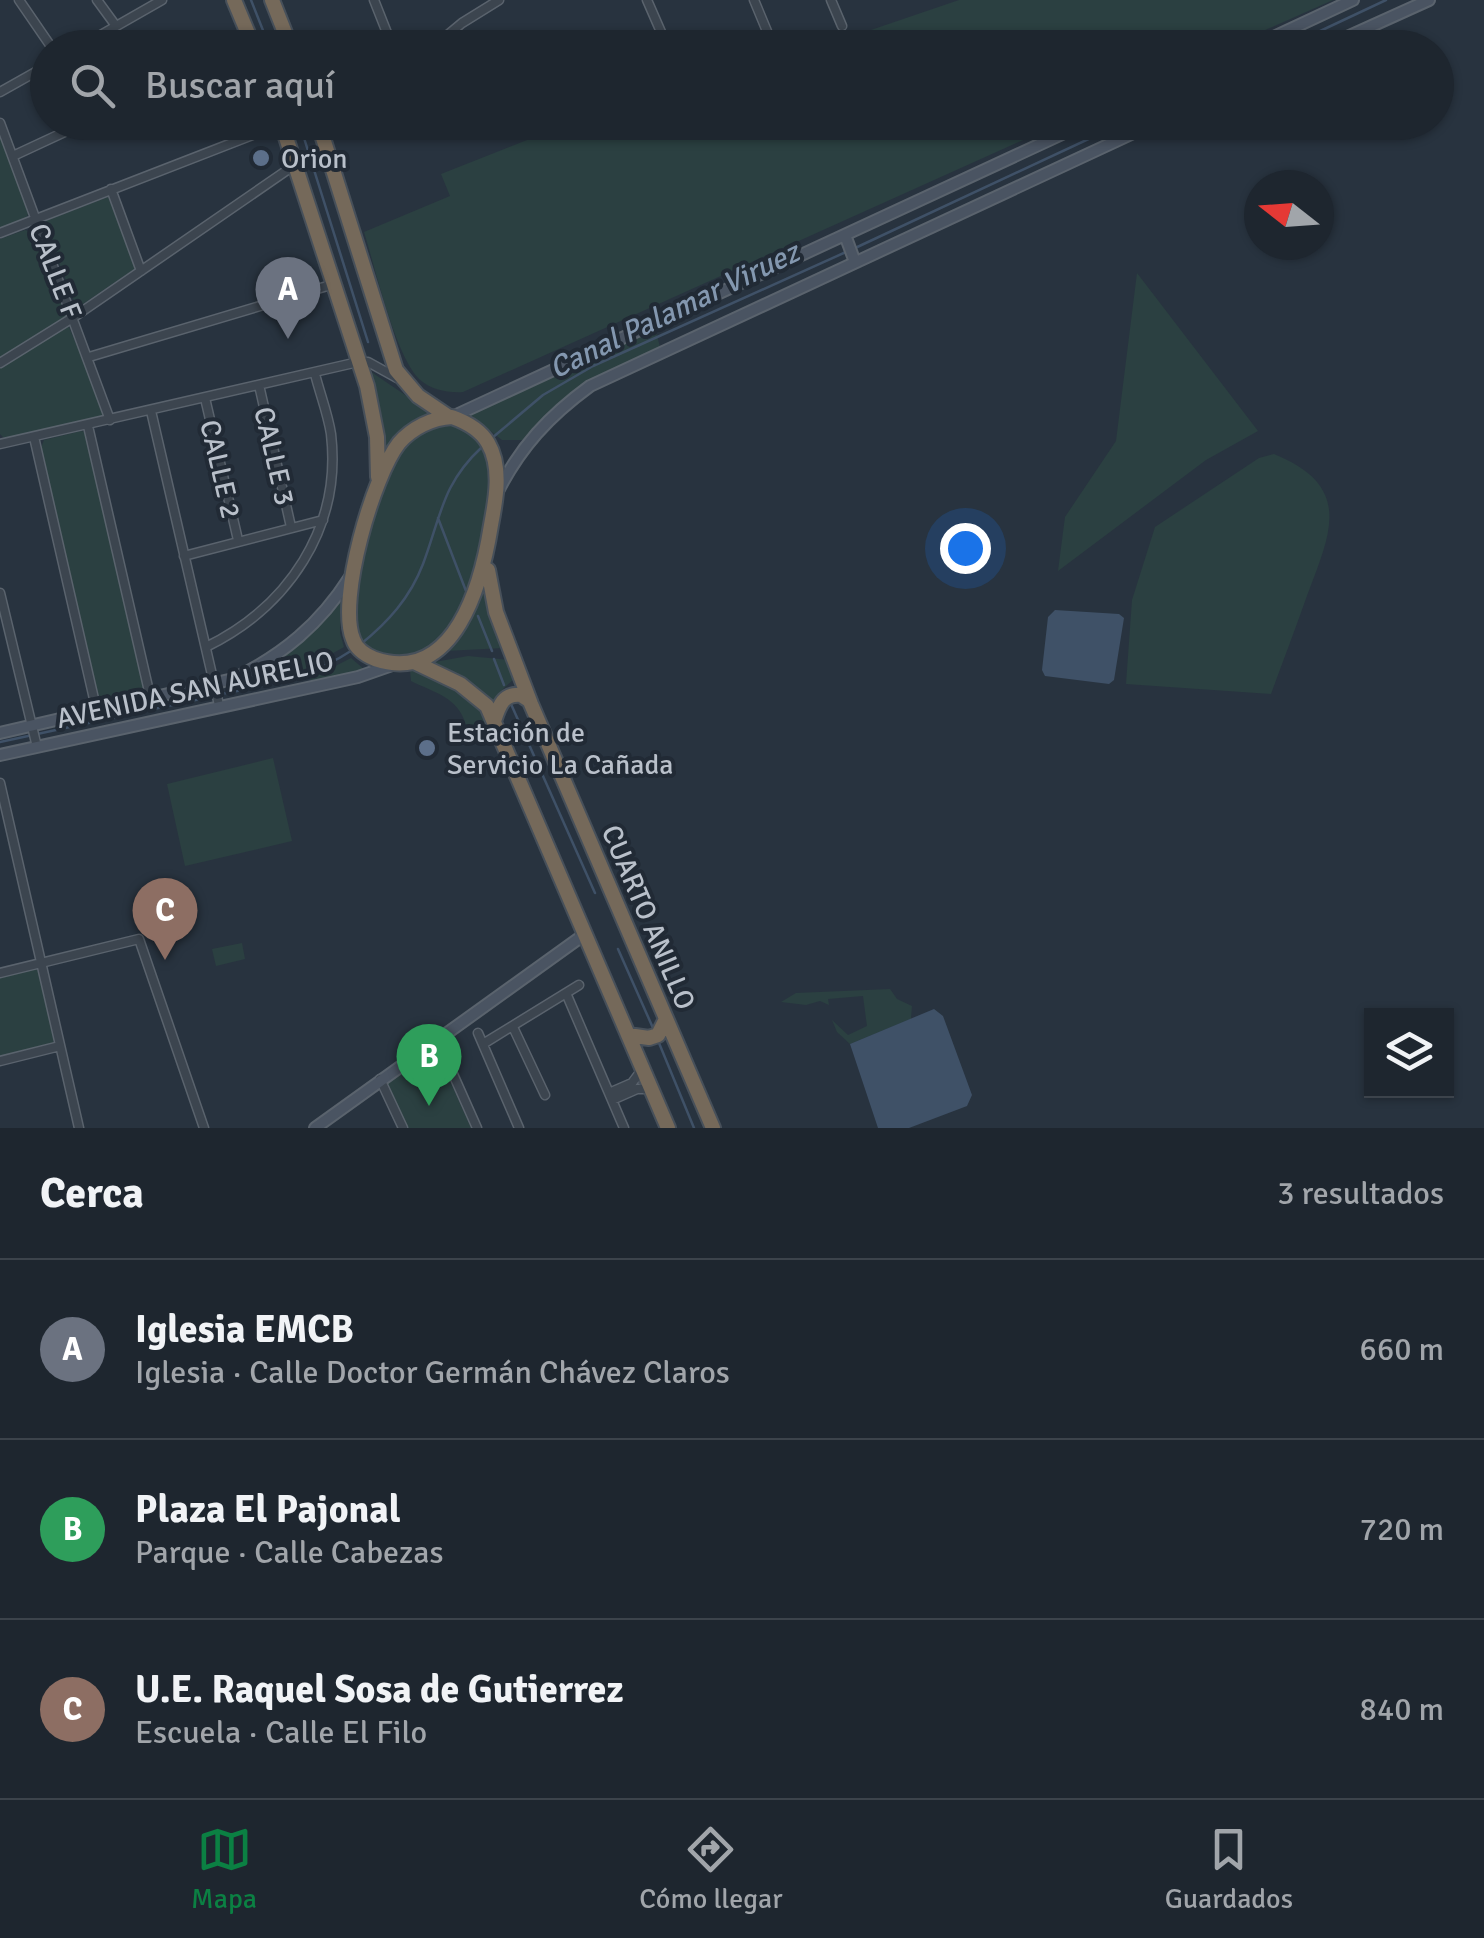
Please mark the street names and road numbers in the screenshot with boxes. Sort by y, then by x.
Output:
street label: CALLE F [21,219,89,324]
street label: CALLE 3 [246,404,302,509]
street label: CALLE 2 [192,417,248,522]
street label: AVENIDA SAN AURELIO [53,644,337,736]
street label: CUARTO ANILLO [594,820,702,1015]

